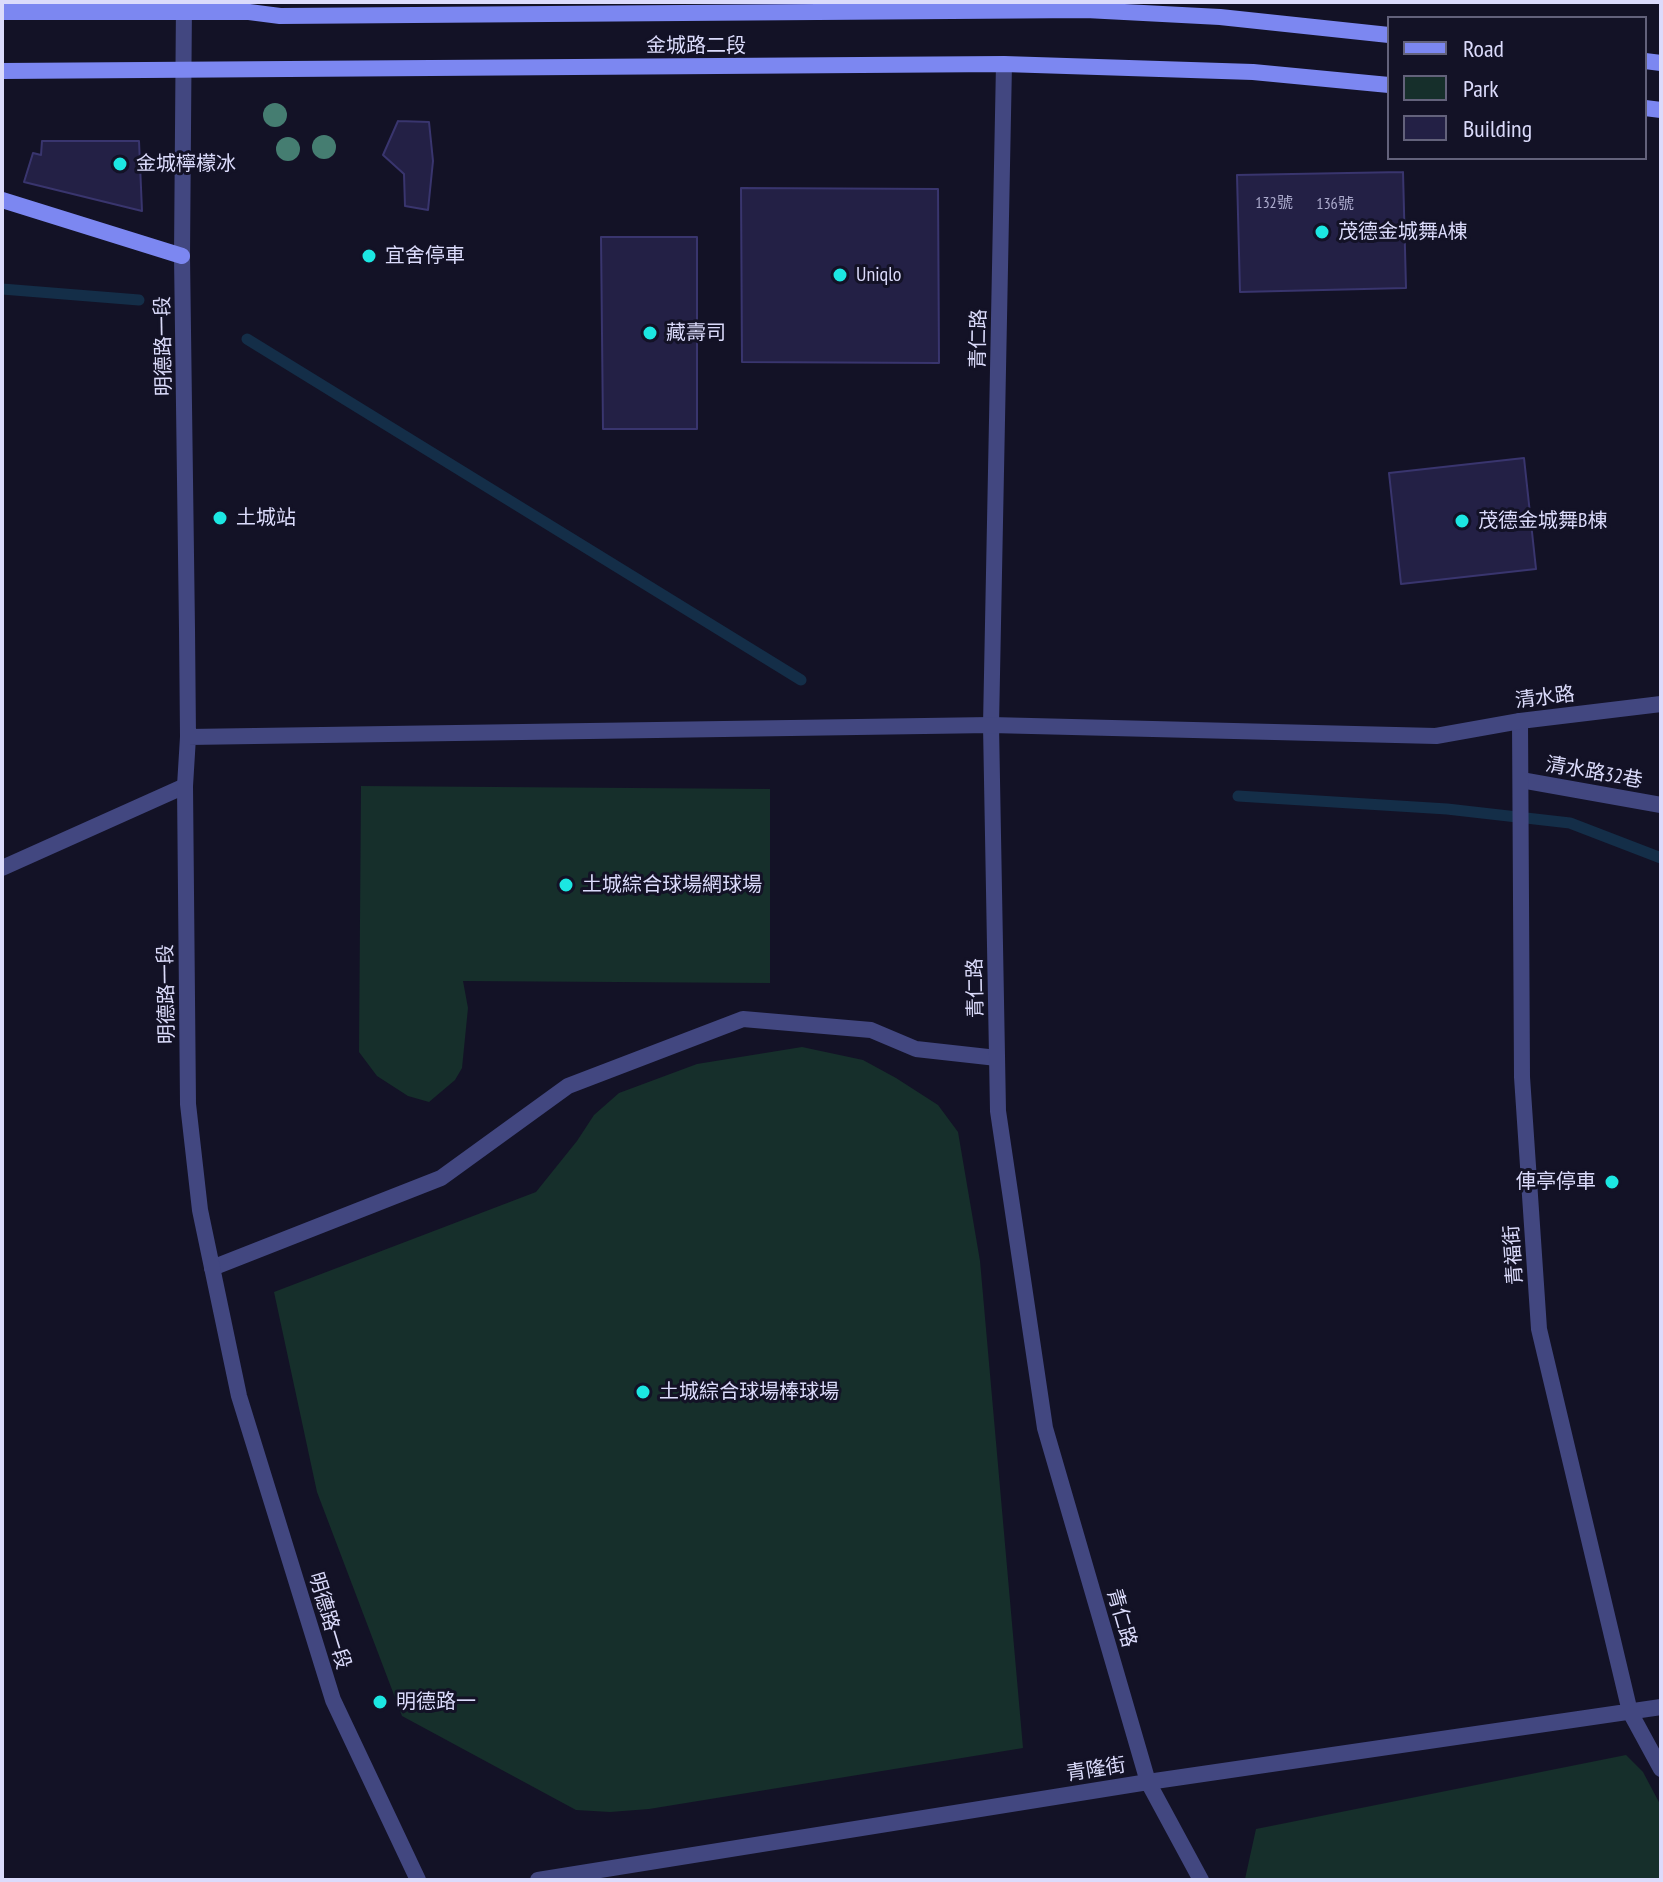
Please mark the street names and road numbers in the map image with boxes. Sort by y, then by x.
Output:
street label: 金城路二段 [646,34,746,58]
street label: 明德路一段 [151,296,177,396]
street label: 青仁路 [966,309,992,369]
street label: 清水路 [1514,682,1576,714]
street label: 清水路32巷 [1544,753,1644,793]
street label: 明德路一段 [154,944,180,1044]
street label: 青仁路 [963,958,989,1018]
street label: 青福街 [1500,1224,1528,1286]
street label: 明德路一段 [303,1570,355,1672]
street label: 青仁路 [1101,1586,1141,1650]
street label: 青隆街 [1064,1753,1128,1787]

